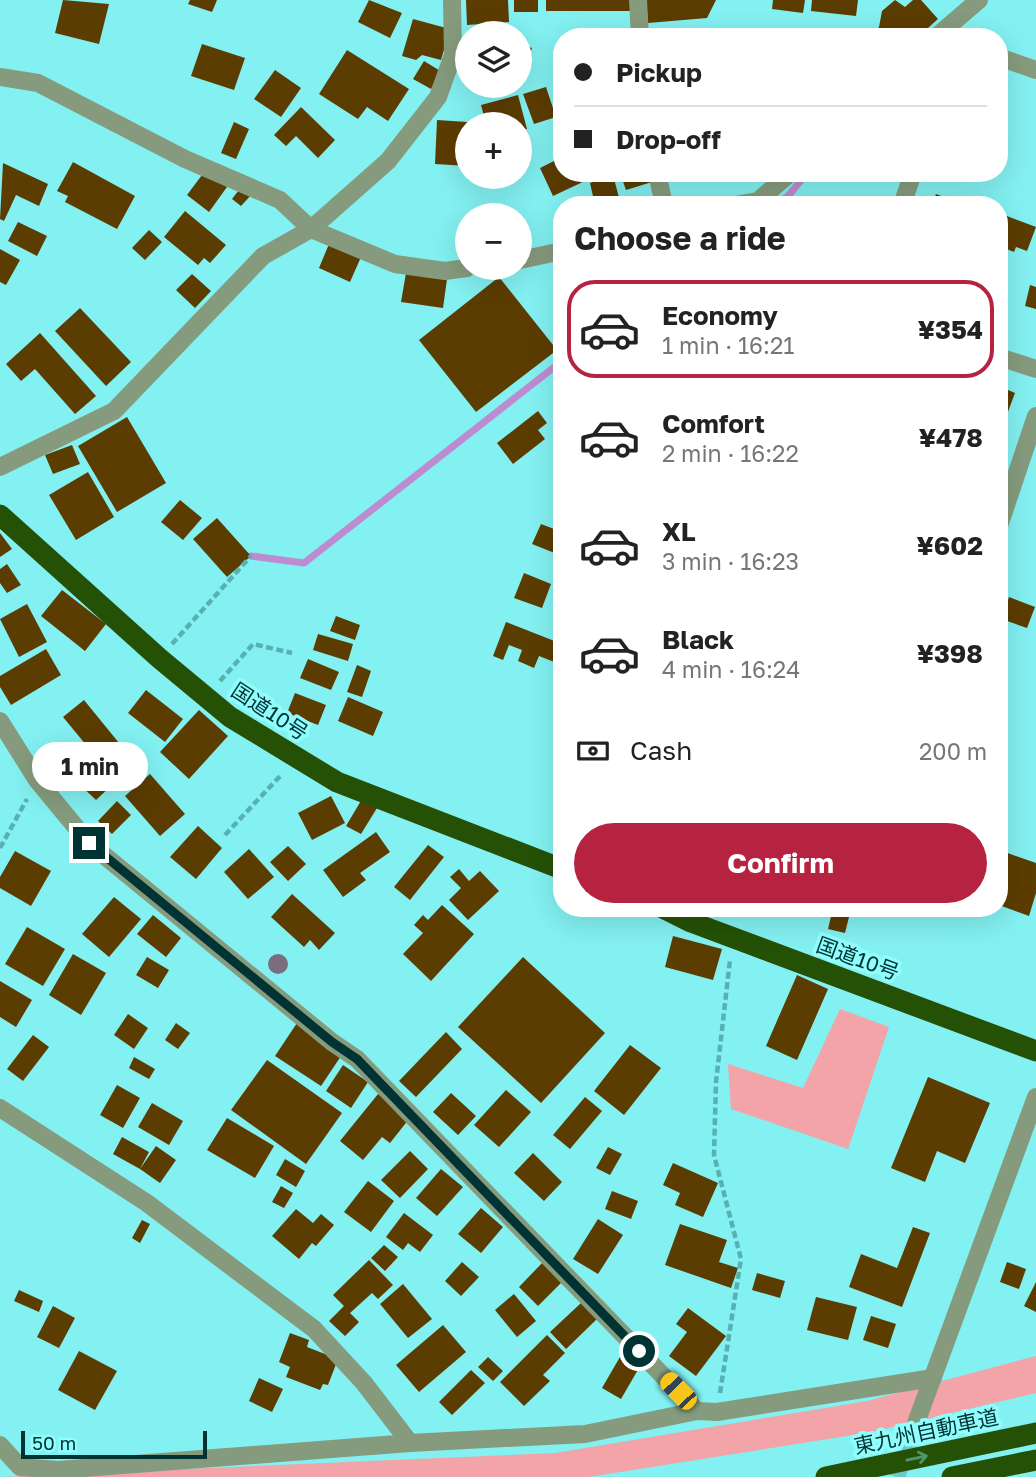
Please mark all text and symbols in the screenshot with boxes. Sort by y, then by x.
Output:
map controls [455,21,532,280]
button: layers [455,21,532,98]
text: Pickup [616,57,702,88]
button: + [455,112,532,189]
text: Drop-off [616,124,721,155]
button: − [455,203,532,280]
text: Choose a ride [574,219,786,257]
icon: car [578,298,641,361]
text: Economy [662,300,778,331]
text: ¥354 [918,314,983,345]
text: 1 min · 16:21 [662,331,794,359]
icon: car [578,406,641,469]
text: Comfort [662,408,765,439]
text: ¥478 [919,422,983,453]
text: 2 min · 16:22 [662,439,799,467]
icon: car [578,514,641,577]
text: XL [662,516,696,547]
text: ¥602 [917,530,983,561]
text: 3 min · 16:23 [662,547,799,575]
icon: car [578,622,641,685]
text: Black [662,624,734,655]
text: ¥398 [917,638,983,669]
text: 4 min · 16:24 [662,655,800,683]
street label: 国道10号 [227,677,313,745]
icon: cash [574,732,612,770]
text: Cash [630,735,692,766]
text: 200 m [919,737,987,765]
callout: 1 min [31,742,147,790]
text: 1 min [61,752,119,780]
button: Confirm [574,823,987,903]
route end [73,827,105,859]
street label: 国道10号 [813,931,903,985]
route start [623,1335,655,1367]
car [656,1369,701,1413]
street label: 東九州自動車道 [851,1403,1001,1459]
scale bar [21,1428,206,1460]
text: 50 m [32,1431,76,1454]
one-way arrow [905,1451,928,1465]

